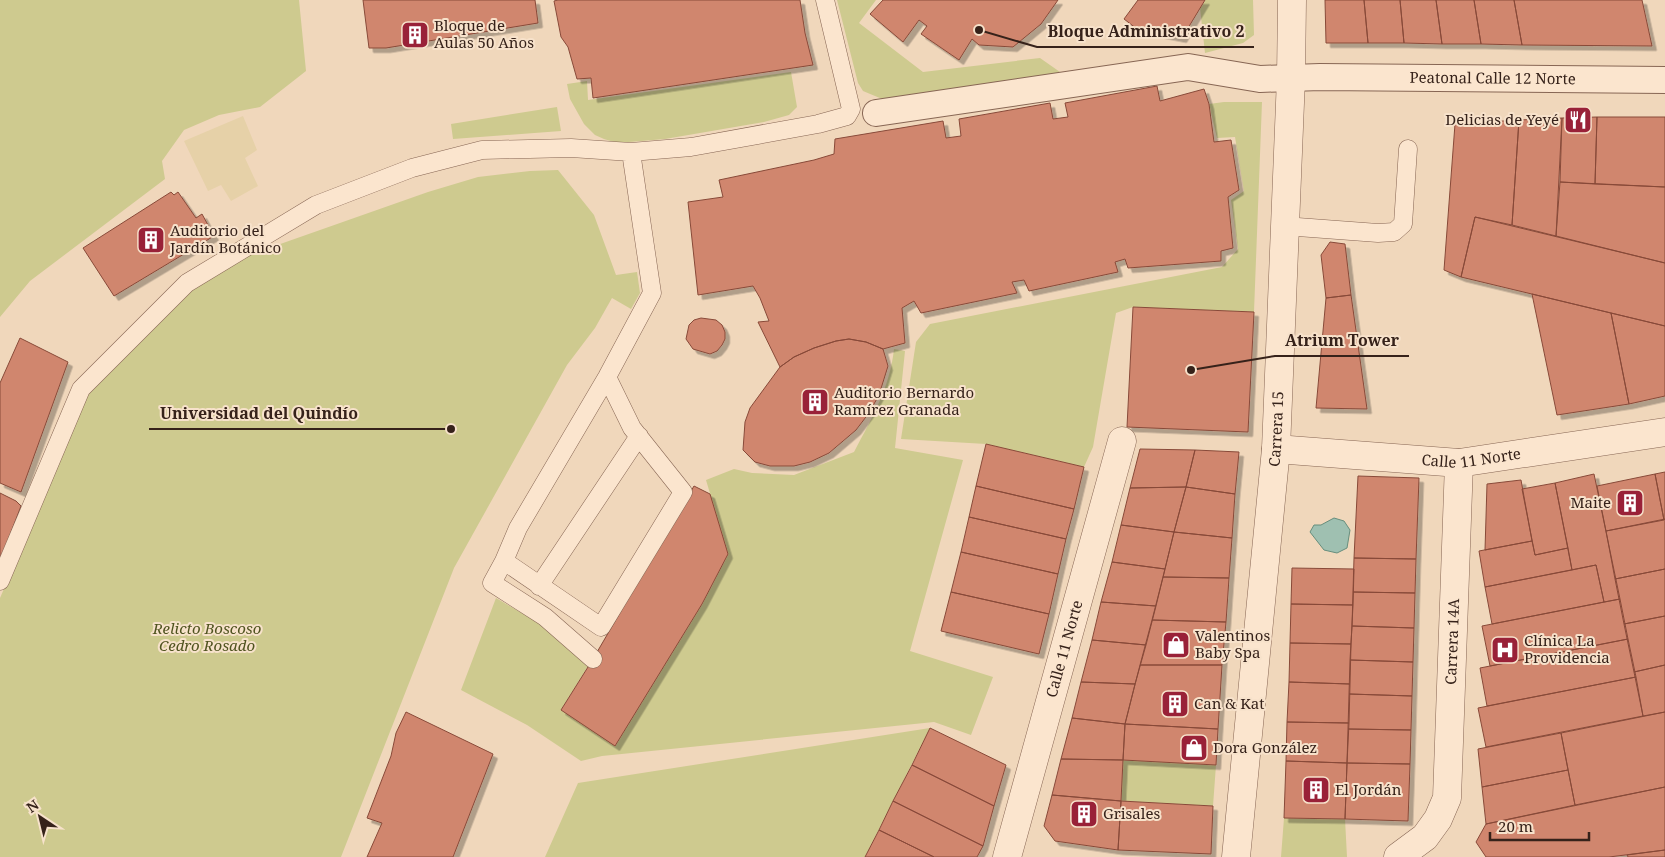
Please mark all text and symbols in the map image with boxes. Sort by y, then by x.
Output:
place label: Bloque de Aulas 50 Años [434,15,534,52]
callout: Bloque Administrativo 2 [1037,16,1254,47]
building icon: Bloque de Aulas 50 Años [400,20,430,50]
text: Bloque Administrativo 2 [1047,20,1245,42]
street label: Peatonal Calle 12 Norte [1409,67,1576,88]
restaurant icon: Delicias de Yeyé [1563,105,1593,135]
place label: Delicias de Yeyé [1445,109,1559,129]
place label: Auditorio del Jardín Botánico [169,220,281,257]
building icon: Auditorio del Jardín Botánico [136,225,166,255]
callout: Atrium Tower [1275,325,1409,356]
text: Atrium Tower [1285,329,1400,351]
place label: Auditorio Bernardo Ramírez Granada [834,382,974,419]
building icon: Auditorio Bernardo Ramírez Granada [800,387,830,417]
street label: Carrera 15 [1263,391,1287,468]
callout: Universidad del Quindío [149,398,368,429]
text: Universidad del Quindío [160,402,358,424]
street label: Calle 11 Norte [1421,443,1522,472]
building icon: Maite [1615,488,1645,518]
place label: Maite [1570,492,1611,512]
street label: Calle 11 Norte [1041,598,1087,699]
street label: Carrera 14A [1440,598,1463,685]
park label: Relicto Boscoso Cedro Rosado [152,618,261,655]
place label: Valentinos Baby Spa [1195,625,1270,662]
shop icon: Valentinos Baby Spa [1161,630,1191,660]
place label: Clínica La Providencia [1524,630,1610,667]
hospital icon: Clínica La Providencia [1490,635,1520,665]
building icon: Can & Kat [1160,689,1190,719]
place label: Can & Kat [1194,693,1265,713]
shop icon: Dora González [1179,733,1209,763]
place label: Dora González [1213,737,1317,757]
building icon: El Jordán [1301,775,1331,805]
place label: El Jordán [1335,779,1402,799]
north arrow [15,792,65,842]
text: N [22,795,42,817]
building icon: Grisales [1069,799,1099,829]
place label: Grisales [1103,803,1160,823]
scale bar [1490,810,1589,842]
text: 20 m [1498,816,1533,836]

